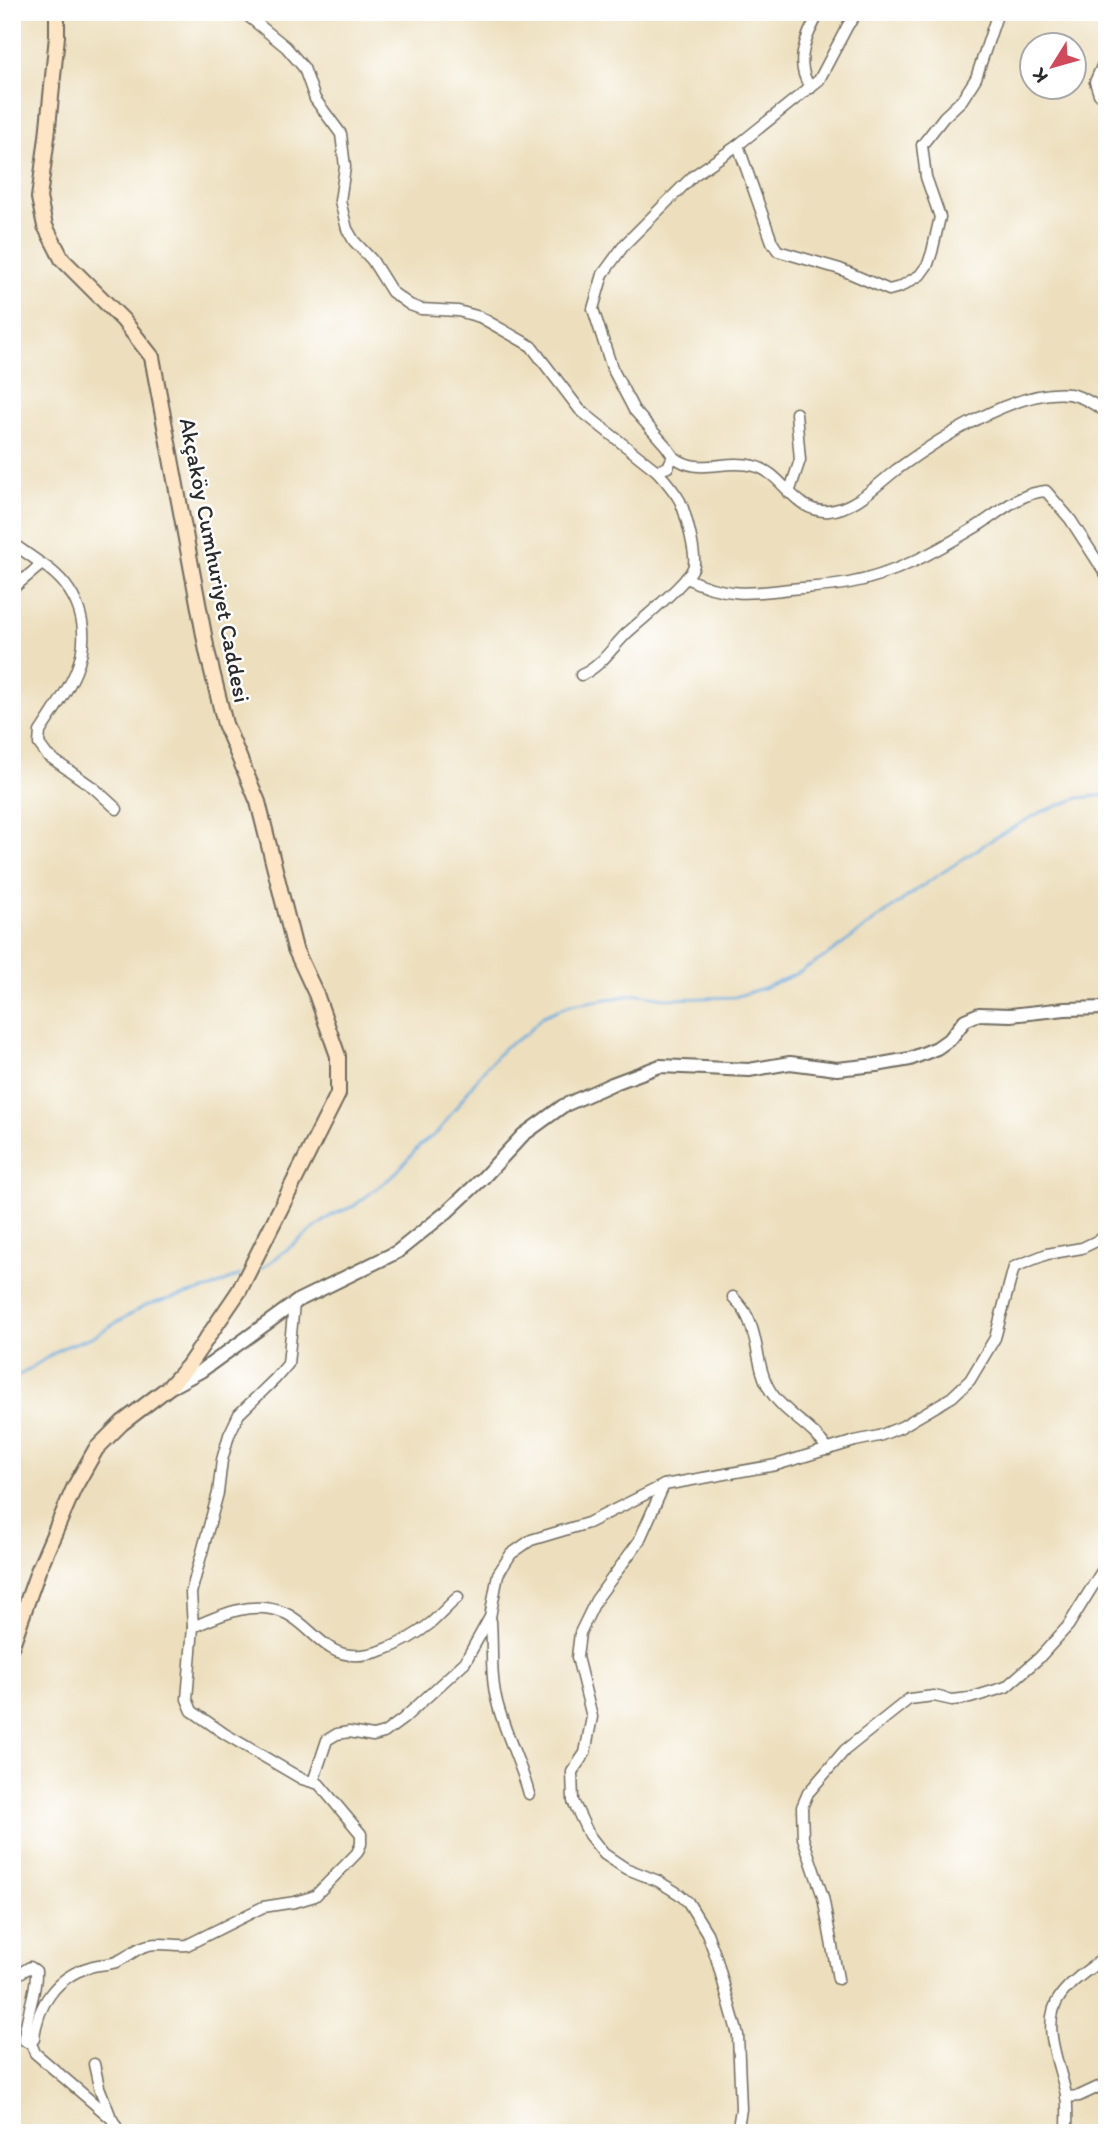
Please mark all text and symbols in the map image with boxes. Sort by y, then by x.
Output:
north arrow [1018,32,1088,102]
text: K [1026,63,1053,88]
street label: Akçaköy Cumhuriyet Caddesi [174,415,256,705]

